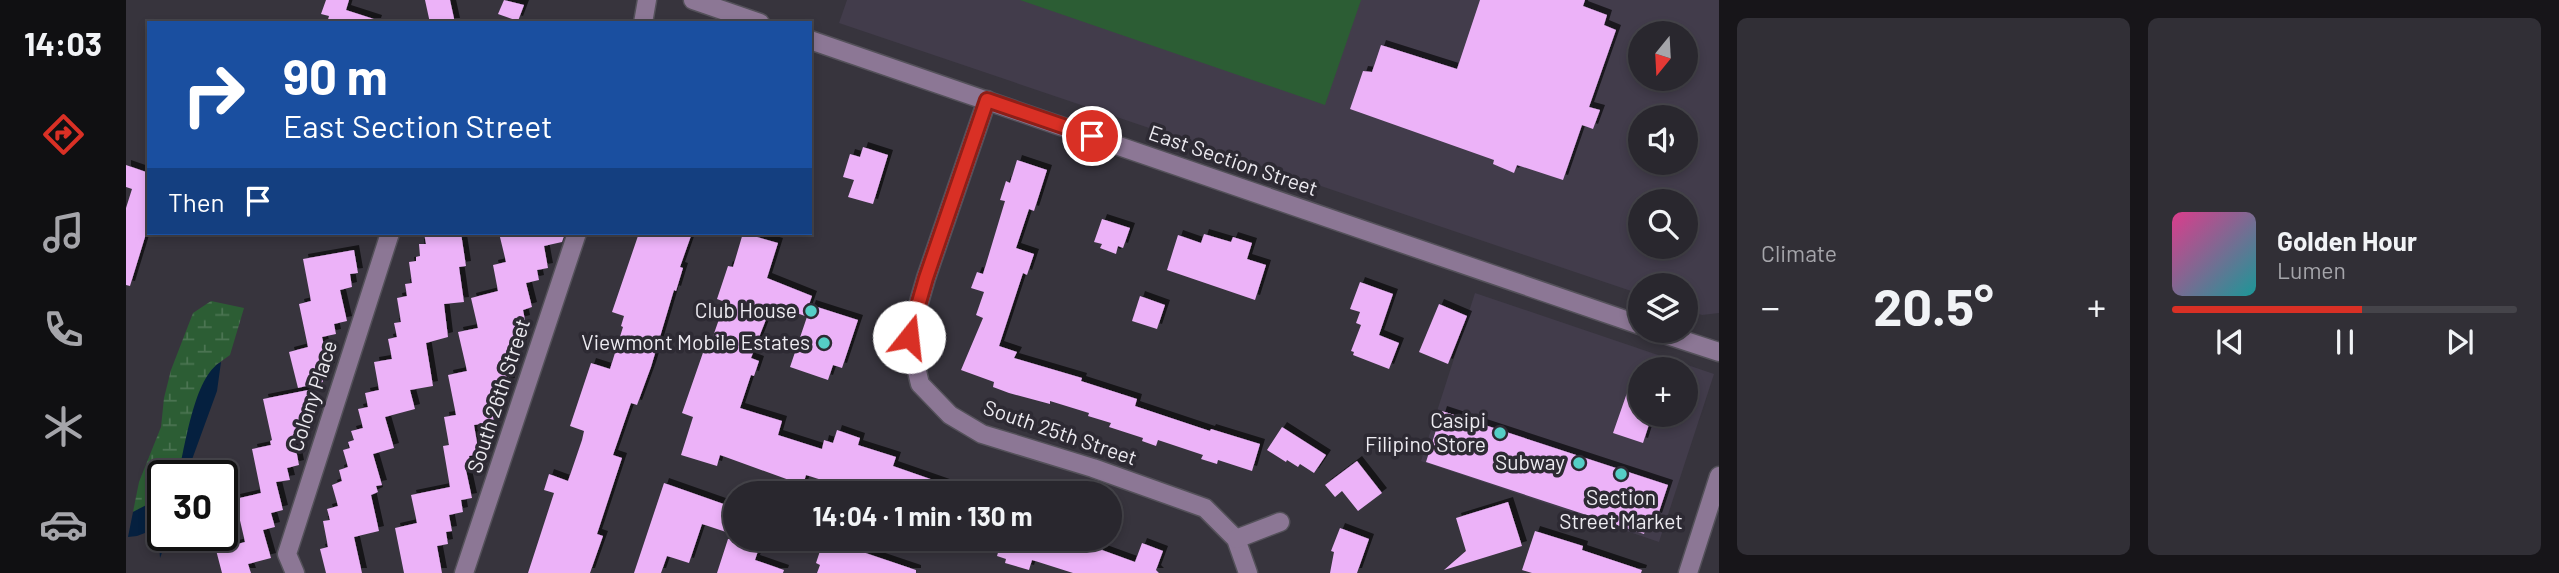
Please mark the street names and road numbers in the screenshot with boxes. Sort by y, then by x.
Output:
street label: East Section Street [1146,119,1321,200]
street label: South 26th Street [461,315,534,476]
street label: Colony Place [282,337,341,454]
street label: South 25th Street [980,394,1141,470]

